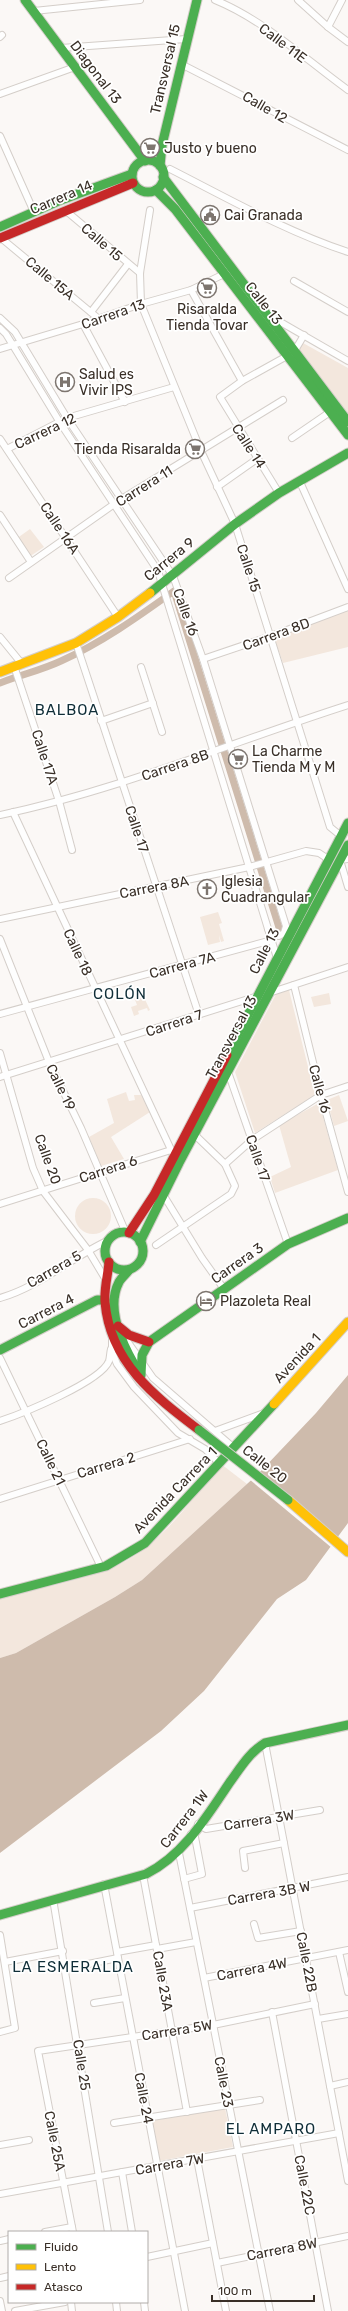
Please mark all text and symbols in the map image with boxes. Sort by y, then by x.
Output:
street label: Calle 11E [255,20,310,67]
street label: Transversal 15 [147,22,184,116]
street label: Diagonal 13 [66,37,125,107]
street label: Calle 12 [239,88,290,127]
supermarket icon: Justo y bueno [139,137,161,159]
place label: Justo y bueno [164,140,257,157]
street label: Carrera 14 [27,177,95,218]
public building icon: Cai Granada [199,204,221,226]
place label: Cai Granada [224,207,303,224]
street label: Calle 15 [77,220,126,265]
street label: Calle 15A [22,253,78,304]
supermarket icon: Risaralda Tienda Tovar [196,277,218,299]
street label: Calle 13 [242,279,286,328]
street label: Carrera 13 [79,296,147,333]
place label: Risaralda Tienda Tovar [166,301,249,334]
place label: Salud es Vivir IPS [79,366,134,399]
hospital icon: Salud es Vivir IPS [54,371,76,393]
street label: Carrera 12 [12,410,79,453]
street label: Calle 14 [228,421,269,472]
supermarket icon: Tienda Risaralda [184,438,206,460]
place label: Tienda Risaralda [74,441,181,458]
street label: Carrera 11 [113,462,176,511]
street label: Calle 16A [36,499,83,558]
street label: Carrera 9 [141,534,198,585]
street label: Calle 15 [233,542,264,594]
street label: Calle 16 [169,586,202,638]
street label: Carrera 8D [240,614,312,654]
district label: BALBOA [35,701,99,719]
street label: Calle 17A [28,727,62,787]
place label: La Charme Tienda M y M [252,743,335,776]
street label: Carrera 8B [139,746,211,785]
supermarket icon: La Charme Tienda M y M [227,748,249,770]
street label: Calle 17 [121,804,152,855]
street label: Carrera 8A [118,872,191,903]
place label: Iglesia Cuadrangular [221,873,310,906]
church icon: Iglesia Cuadrangular [196,878,218,900]
street label: Calle 13 [246,925,283,977]
street label: Calle 18 [59,926,96,979]
street label: Carrera 7A [147,948,218,982]
district label: COLÓN [93,985,147,1003]
street label: Transversal 13 [202,993,261,1082]
street label: Carrera 7 [143,1006,205,1041]
street label: Calle 19 [42,1061,79,1113]
street label: Calle 16 [305,1063,334,1115]
street label: Calle 20 [31,1132,64,1187]
street label: Calle 17 [242,1133,273,1184]
street label: Carrera 6 [77,1152,139,1187]
street label: Carrera 3 [208,1239,267,1288]
street label: Carrera 5 [24,1247,85,1292]
street label: Carrera 4 [15,1290,77,1333]
hotel icon: Plazoleta Real [195,1290,217,1312]
place label: Plazoleta Real [220,1293,311,1310]
street label: Avenida 1 [270,1330,325,1387]
street label: Calle 21 [32,1436,69,1488]
street label: Calle 20 [239,1442,291,1487]
street label: Avenida Carrera 1 [130,1444,221,1537]
street label: Carrera 2 [75,1449,137,1482]
street label: Carrera 1W [156,1787,212,1852]
street label: Carrera 3W [222,1807,296,1834]
street label: Carrera 3B W [226,1878,312,1909]
street label: Calle 22B [292,1931,321,1994]
street label: Calle 23A [149,1950,176,2013]
street label: Carrera 4W [215,1954,289,1985]
district label: LA ESMERALDA [12,1958,134,1976]
street label: Carrera 5W [141,2017,214,2044]
street label: Calle 25 [69,2038,94,2092]
street label: Calle 23 [210,2055,237,2109]
street label: Calle 24 [130,2071,157,2125]
street label: Calle 25A [40,2110,69,2173]
district label: EL AMPARO [226,2120,316,2138]
street label: Carrera 7W [134,2150,206,2179]
street label: Calle 22C [290,2154,319,2217]
legend [8,2231,148,2303]
street label: Carrera 8W [245,2234,319,2265]
text: Fluido [44,2240,78,2254]
text: Lento [44,2260,76,2274]
scale bar [212,2277,314,2303]
text: Atasco [44,2280,83,2294]
text: 100 m [218,2284,252,2298]

